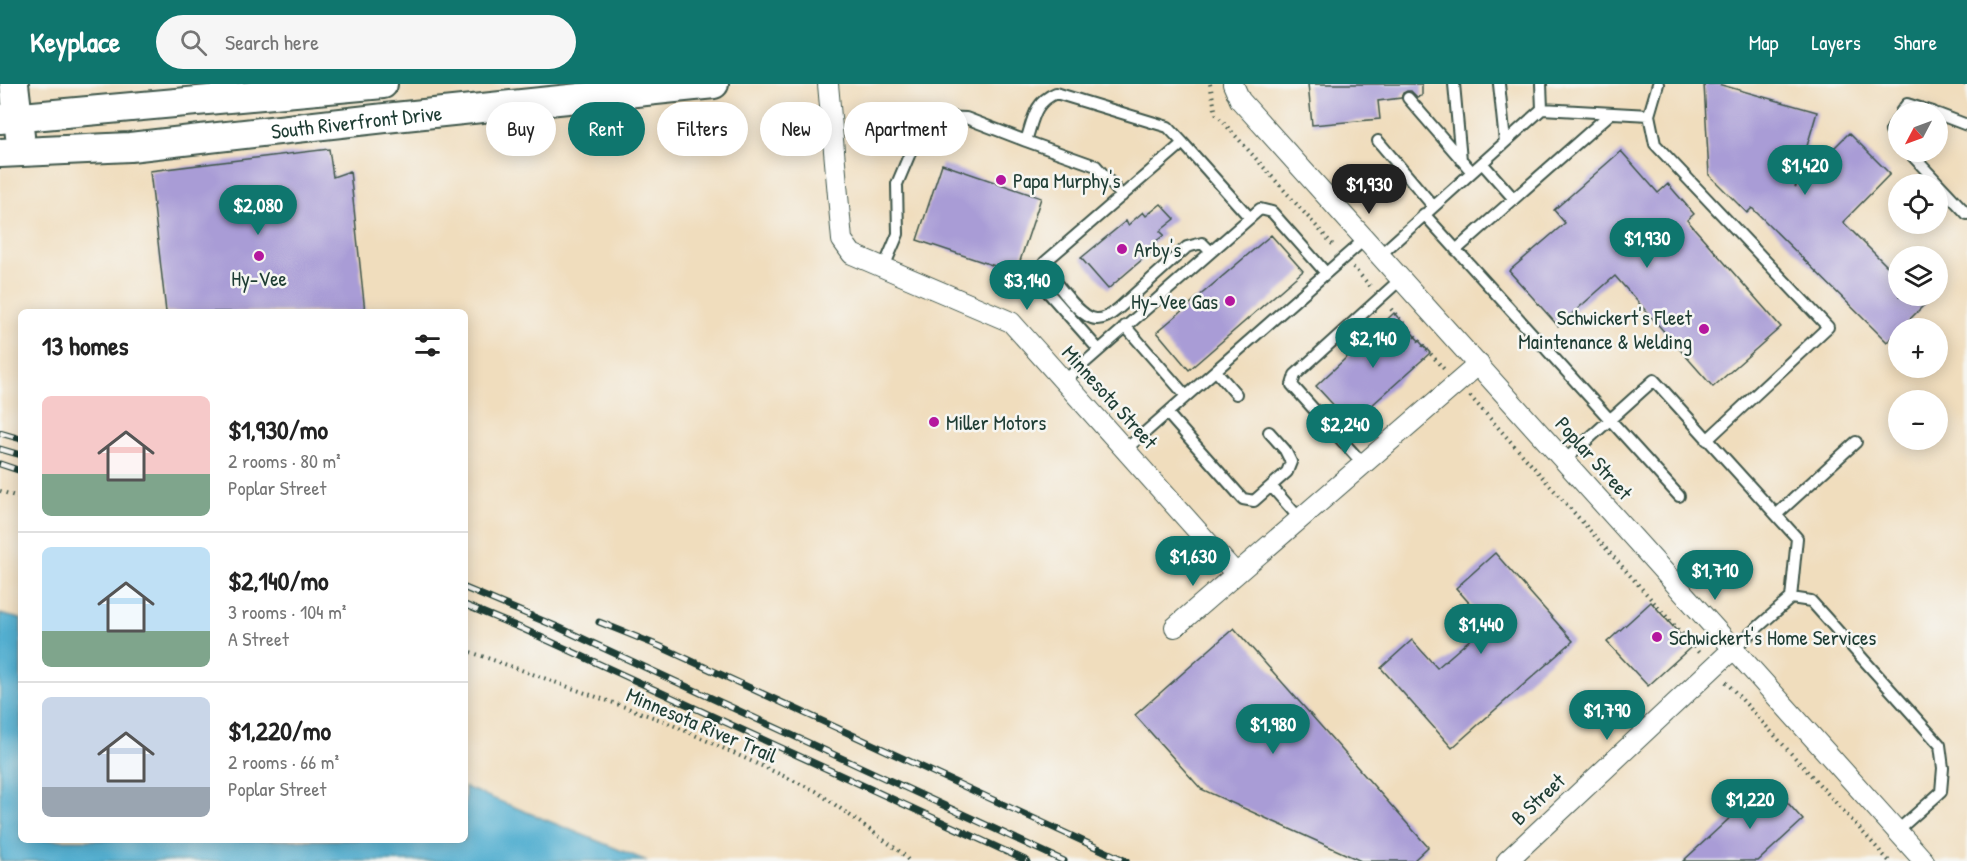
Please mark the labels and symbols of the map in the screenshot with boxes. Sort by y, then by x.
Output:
street label: South Riverfront Drive [269,98,443,145]
north arrow [1888,102,1948,162]
pin: $1,420 [1756,145,1854,196]
pin: $1,930 [1320,164,1418,215]
place label: Papa Murphy's [1013,166,1121,195]
marker: Papa Murphy's [994,173,1008,187]
pin: $2,080 [209,185,307,236]
pin: $1,930 [1598,218,1696,269]
place label: Arby's [1134,235,1181,264]
marker: Arby's [1115,242,1129,256]
marker: Hy-Vee [252,249,266,263]
pin: $3,140 [978,260,1076,311]
place label: Hy-Vee [231,264,287,293]
place label: Hy-Vee Gas [1131,287,1218,316]
marker: Hy-Vee Gas [1223,294,1237,308]
place label: Schwickert's Fleet Maintenance & Welding [1518,303,1693,356]
pin: $2,140 [1324,318,1422,369]
marker: Schwickert's Fleet Maintenance & Welding [1697,322,1711,336]
street label: Minnesota Street [1056,339,1165,456]
pin: $2,240 [1296,404,1394,455]
place label: Miller Motors [946,408,1046,437]
street label: Poplar Street [1549,410,1640,507]
marker: Miller Motors [927,415,941,429]
pin: $1,630 [1144,536,1242,587]
pin: $1,710 [1666,550,1764,601]
pin: $1,440 [1432,604,1530,655]
place label: Schwickert's Home Services [1669,623,1876,652]
marker: Schwickert's Home Services [1650,630,1664,644]
street label: Minnesota River Trail [622,680,782,770]
pin: $1,790 [1558,690,1656,741]
pin: $1,980 [1224,704,1322,755]
street label: B Street [1505,766,1572,832]
pin: $1,220 [1701,779,1799,830]

